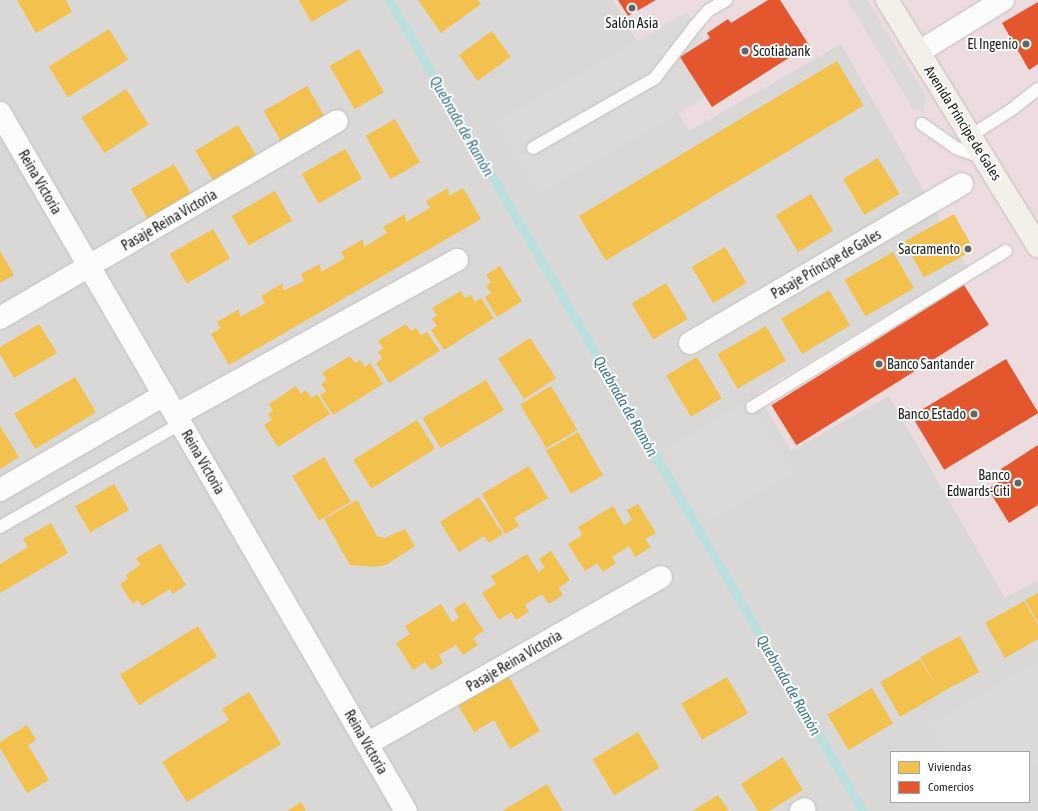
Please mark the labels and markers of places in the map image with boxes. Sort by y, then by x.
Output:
marker: Salón Asia [627,3,637,13]
place label: Salón Asia [606,15,658,31]
place label: El Ingenio [967,36,1018,52]
marker: El Ingenio [1021,39,1031,49]
place label: Scotiabank [753,43,810,59]
marker: Scotiabank [740,46,750,56]
place label: Sacramento [898,241,960,257]
marker: Sacramento [963,244,973,254]
place label: Banco Santander [887,356,974,372]
marker: Banco Santander [874,359,884,369]
place label: Banco Estado [898,406,966,422]
marker: Banco Estado [969,409,979,419]
place label: Banco Edwards-Citi [947,467,1010,500]
marker: Banco Edwards-Citi [1013,478,1023,488]

